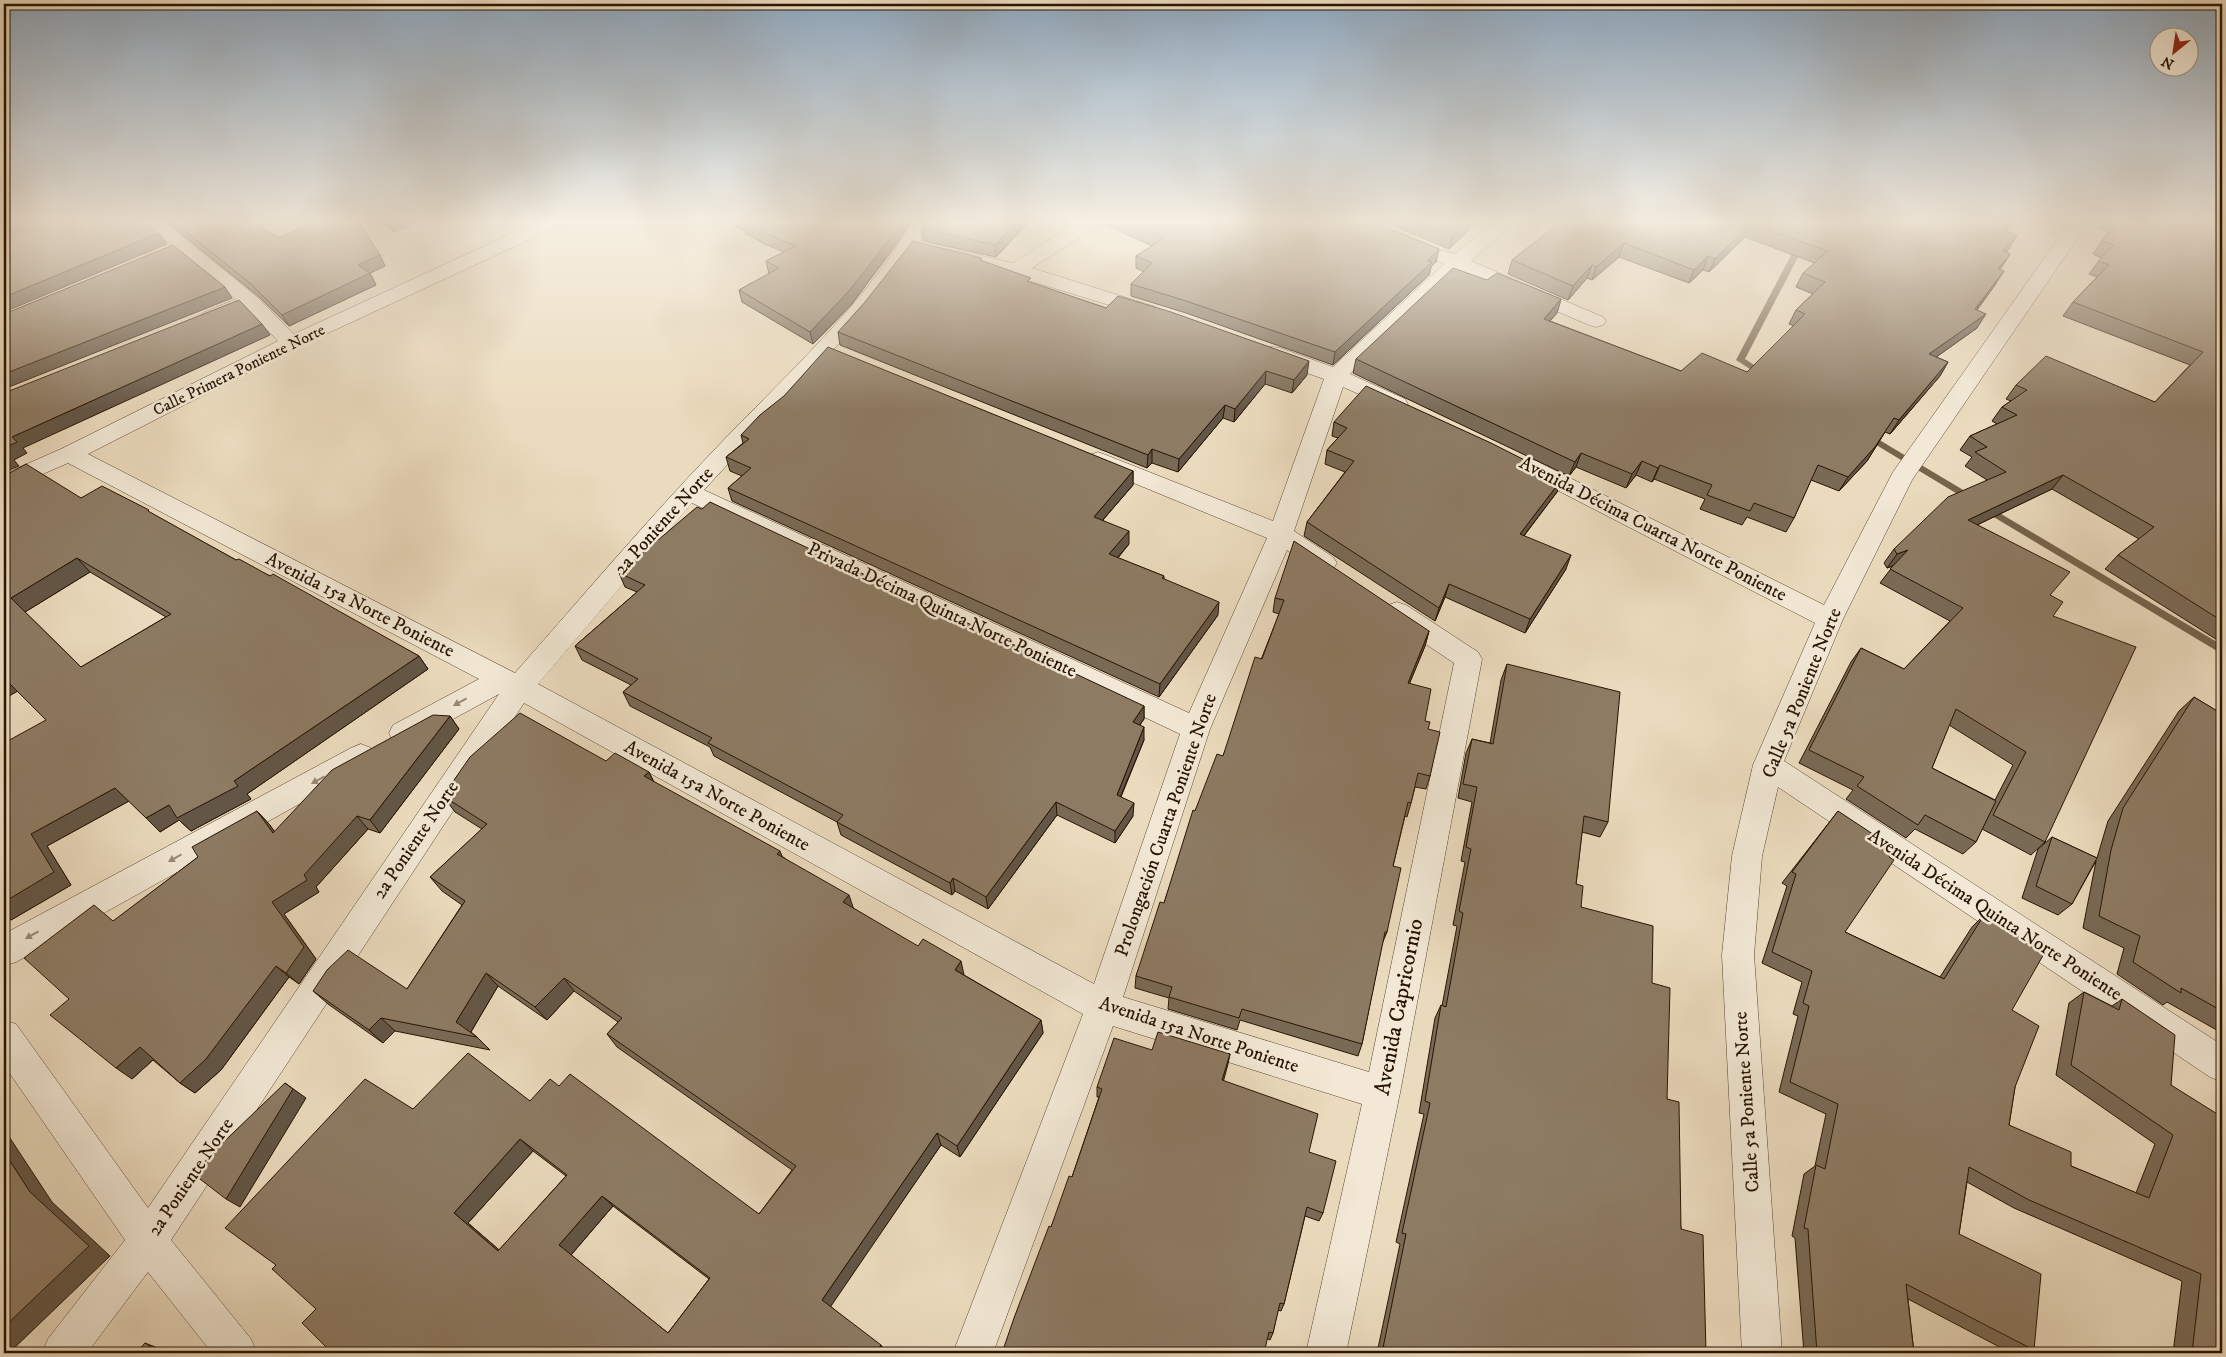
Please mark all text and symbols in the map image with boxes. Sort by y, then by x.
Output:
north arrow [2148,28,2198,78]
text: N [2158,51,2177,73]
street label: Calle Primera Poniente Norte [150,319,329,420]
street label: Avenida Décima Cuarta Norte Poniente [1515,451,1791,607]
street label: 2a Poniente Norte [610,462,719,580]
street label: Privada Décima Quinta Norte Poniente [804,537,1081,683]
street label: Avenida 15a Norte Poniente [262,547,458,663]
street label: Calle 5a Poniente Norte [1757,604,1847,781]
street label: Prolongación Cuarta Poniente Norte [1110,690,1222,960]
one-way arrow [453,698,468,706]
street label: Avenida 15a Norte Poniente [620,735,814,857]
one-way arrow [310,776,325,784]
street label: 2a Poniente Norte [368,777,464,903]
street label: Avenida Décima Quinta Norte Poniente [1864,824,2126,1006]
one-way arrow [168,853,182,862]
street label: Avenida Capricornio [1369,916,1429,1098]
one-way arrow [25,931,39,939]
street label: Avenida 15a Norte Poniente [1096,992,1302,1078]
street label: Calle 5a Poniente Norte [1729,1011,1765,1193]
street label: 2a Poniente Norte [143,1114,239,1240]

